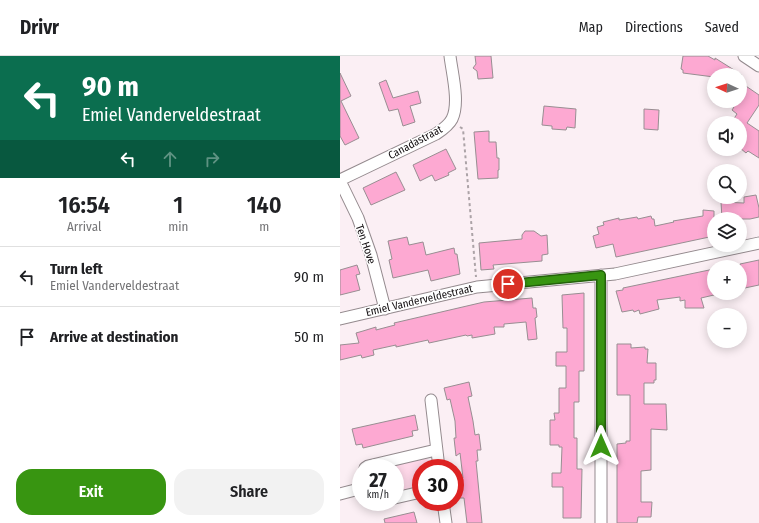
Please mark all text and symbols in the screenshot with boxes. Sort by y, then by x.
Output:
text: Drivr [20,16,59,39]
text: Map [579,19,603,36]
text: Directions [625,19,683,36]
text: Saved [705,19,739,36]
north arrow [707,68,747,108]
map controls [707,68,747,348]
text: 90 m [82,70,139,103]
icon: left [16,72,68,124]
text: Emiel Vanderveldestraat [82,104,261,126]
button: sound [707,116,747,156]
street label: Canadastraat [386,123,445,162]
icon: left [117,148,139,170]
icon: ahead [159,148,181,170]
icon: right [201,148,223,170]
button: search [707,164,747,204]
text: 16:54 [58,191,110,219]
text: 1 [173,191,183,219]
text: 140 [247,191,282,219]
button: layers [707,212,747,252]
text: Arrival [67,219,101,234]
text: min [168,219,188,234]
text: m [259,219,269,234]
street label: Ten Hove [353,223,378,266]
text: Turn left [50,260,103,278]
button: + [707,260,747,300]
icon: left [16,266,38,288]
pin [491,267,525,301]
text: 90 m [294,268,324,286]
icon: arrive [497,273,519,295]
text: Emiel Vanderveldestraat [50,278,179,293]
street label: Emiel Vanderveldestraat [364,282,474,319]
button: − [707,308,747,348]
icon: arrive [16,326,38,348]
text: Arrive at destination [50,328,178,346]
text: 50 m [294,328,324,346]
position arrow [580,425,622,467]
speed limit sign: 30 [412,459,464,511]
text: 27 [369,468,387,492]
button: Exit [16,469,166,515]
button: Share [174,469,324,515]
text: km/h [367,489,389,501]

